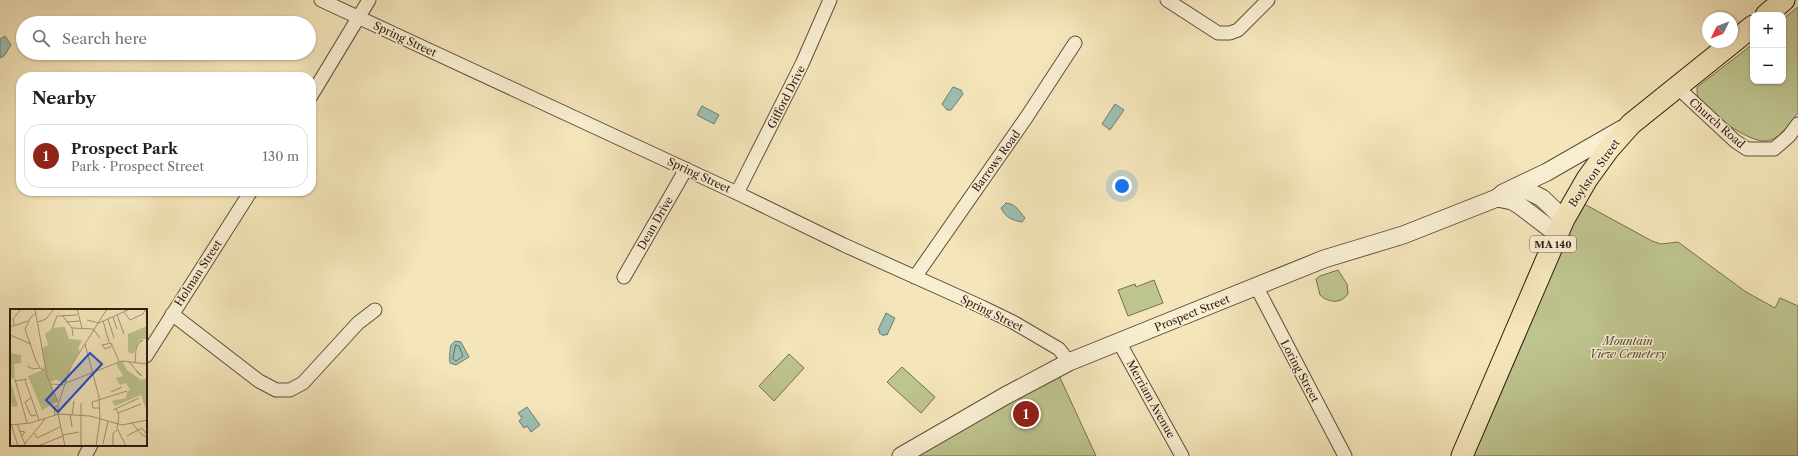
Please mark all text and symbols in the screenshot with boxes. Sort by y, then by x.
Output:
north arrow [1702,12,1738,48]
map controls [1750,12,1786,84]
button: + [1750,12,1786,48]
search box [16,16,316,60]
street label: Spring Street [371,18,439,60]
icon: search [30,27,52,49]
text: Search here [62,29,147,48]
button: − [1750,48,1786,84]
street label: Gifford Drive [764,63,808,131]
text: Nearby [32,88,96,108]
street label: Church Road [1686,95,1748,151]
street label: Barrows Road [969,127,1023,195]
street label: Boylston Street [1565,136,1623,210]
text: Prospect Park [71,139,178,158]
text: 1 [43,148,49,164]
text: 130 m [263,148,299,164]
street label: Spring Street [665,154,733,196]
text: Park · Prospect Street [71,158,204,174]
your location [1112,176,1132,196]
street label: Dean Drive [634,194,676,252]
road number: MA 140 [1530,236,1576,252]
street label: Holman Street [171,237,225,309]
street label: Prospect Street [1152,291,1232,334]
street label: Spring Street [958,292,1026,334]
inset map [10,309,147,446]
park label: Mountain View Cemetery [1590,334,1667,361]
street label: Loring Street [1278,337,1322,405]
street label: Merriam Avenue [1124,357,1178,441]
pin: 1 [1013,399,1039,429]

